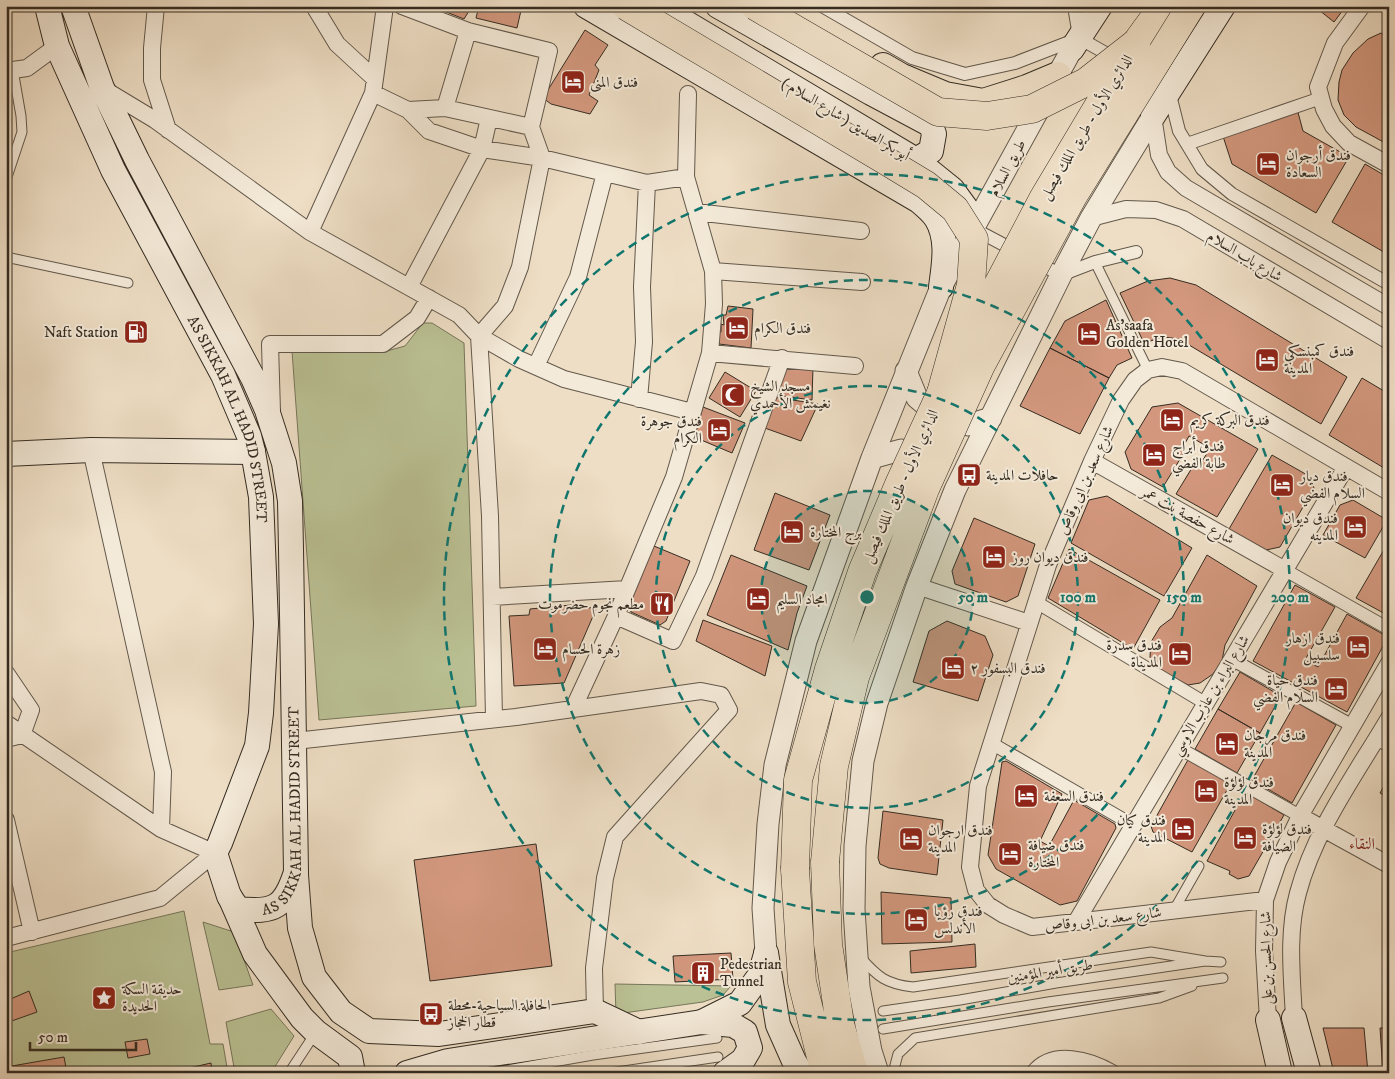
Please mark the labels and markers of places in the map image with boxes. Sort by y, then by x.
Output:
hotel icon: فندق المنى [560,69,586,95]
place label: فندق المنى [590,73,638,93]
place label: فندق أرجوان السعادة [1286,144,1351,182]
hotel icon: فندق أرجوان السعادة [1255,151,1281,177]
hotel icon: فندق الكرام [724,315,750,341]
place label: As'saafa Golden Hotel [1106,316,1189,352]
fuel station icon: Naft Station [123,319,149,345]
place label: فندق الكرام [754,319,811,341]
hotel icon: As'saafa Golden Hotel [1076,321,1102,347]
place label: Naft Station [44,323,118,342]
place label: فندق كمبنسكي المدينة [1284,342,1354,378]
hotel icon: فندق كمبنسكي المدينة [1254,347,1280,373]
place label: مسجد الشيخ نغيمش الأحمدي [750,377,831,415]
mosque icon: مسجد الشيخ نغيمش الأحمدي [720,382,746,408]
hotel icon: فندق البركة كريم [1159,407,1185,433]
place label: فندق البركة كريم [1190,411,1270,433]
place label: فندق جوهرة الكرام [641,412,702,451]
hotel icon: فندق جوهرة الكرام [706,417,732,443]
place label: فندق أبراج طابة الفضي [1172,435,1226,477]
hotel icon: فندق أبراج طابة الفضي [1141,442,1167,468]
bus stop icon: حافلات المدينة [956,462,982,488]
place label: حافلات المدينة [986,466,1059,485]
place label: فندق ديار السلام الفضي [1298,467,1365,507]
hotel icon: فندق ديار السلام الفضي [1269,472,1295,498]
place label: فندق ديوان المدينه [1283,509,1338,545]
hotel icon: فندق ديوان المدينه [1342,514,1368,540]
hotel icon: برج المختارة [779,519,805,545]
place label: برج المختارة [810,523,862,545]
hotel icon: فندق ديوان روز [981,544,1007,570]
place label: فندق ديوان روز [1010,548,1088,567]
hotel icon: امجاد السلیم [745,586,771,612]
centre of rings [858,588,876,606]
place label: امجاد السلیم [776,590,828,614]
restaurant icon: مطعم نجوم حضرموت [649,591,675,617]
place label: مطعم نجوم حضرموت [538,595,644,618]
place label: فندق ازهار سلسبيل [1284,629,1340,666]
hotel icon: فندق ازهار سلسبيل [1345,634,1371,660]
hotel icon: زهرة الحسام [532,636,558,662]
place label: فندق سدرة المديناة [1106,636,1162,672]
place label: زهرة الحسام [562,640,620,662]
hotel icon: فندق سدرة المديناة [1167,641,1193,667]
hotel icon: فندق البسفور ٢ [940,655,966,681]
place label: فندق البسفور ٢ [970,659,1046,678]
place label: فندق حياة السلام الفضي [1253,671,1318,711]
hotel icon: فندق حياة السلام الفضي [1323,676,1349,702]
place label: فندق مرجان المدينة [1244,726,1306,762]
hotel icon: فندق مرجان المدينة [1214,731,1240,757]
place label: فندق لؤلؤة المدينة [1224,773,1274,809]
hotel icon: فندق لؤلؤة المدينة [1193,778,1219,804]
hotel icon: فندق السعفة [1013,783,1039,809]
place label: فندق السعفة [1044,787,1104,806]
place label: فندق كيان المدينة [1117,811,1166,847]
hotel icon: فندق كيان المدينة [1170,816,1196,842]
place label: فندق لؤلؤة الضيافة [1262,820,1312,856]
place label: فندق ارجوان المدينة [928,821,993,857]
hotel icon: فندق لؤلؤة الضيافة [1232,825,1258,851]
hotel icon: فندق ارجوان المدينة [898,826,924,852]
place label: فندق ضيافة المختارة [1028,836,1084,872]
hotel icon: فندق ضيافة المختارة [997,841,1023,867]
place label: فندق رؤيا الأندلس [934,902,983,938]
hotel icon: فندق رؤيا الأندلس [903,907,929,933]
place label: Pedestrian Tunnel [720,955,782,991]
building icon: Pedestrian Tunnel [690,960,716,986]
place label: حديقة السكة الحديدة [121,980,182,1016]
place icon: حديقة السكة الحديدة [91,985,117,1011]
place label: الحافلة السياحية-محطة قطار الحجاز [446,996,550,1032]
bus stop icon: الحافلة السياحية-محطة قطار الحجاز [418,1001,444,1027]

